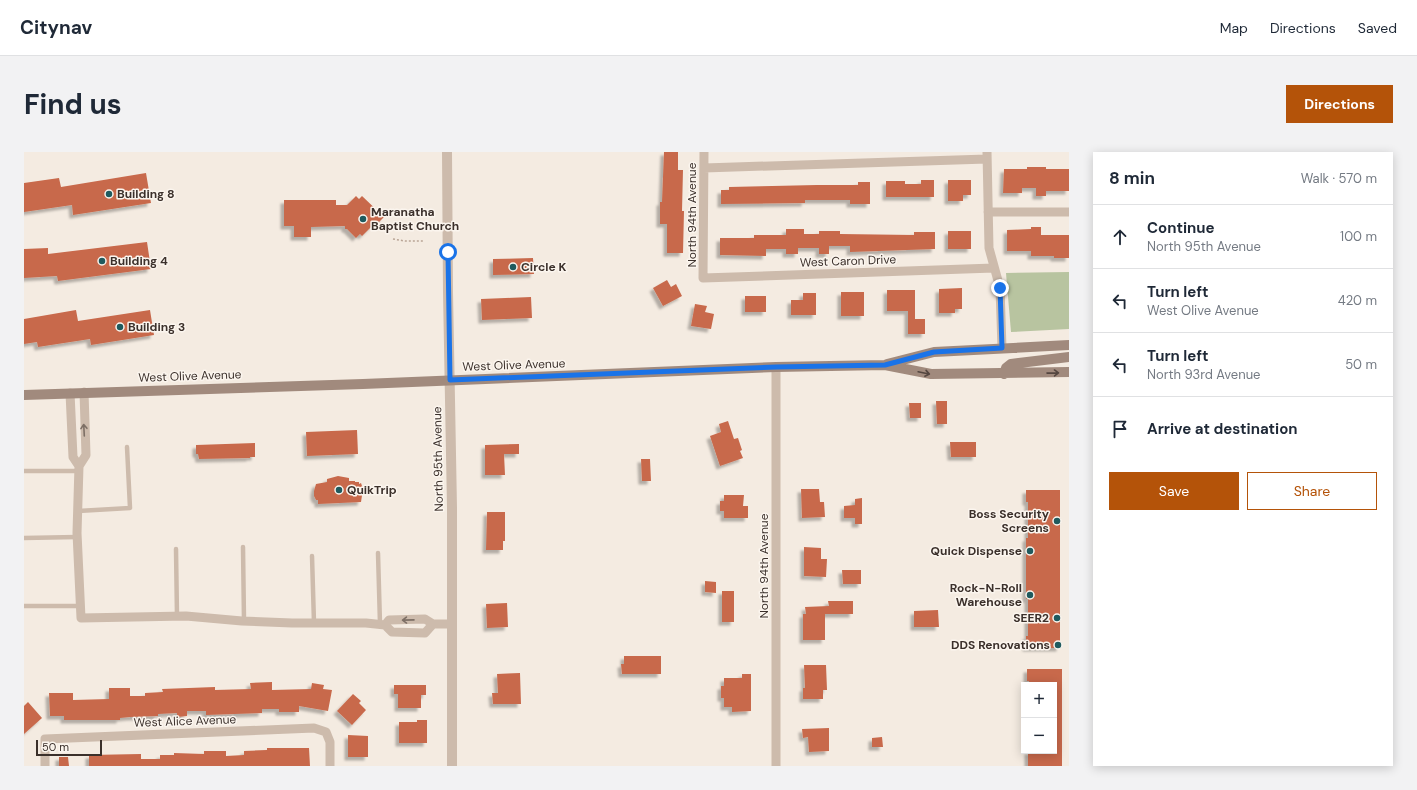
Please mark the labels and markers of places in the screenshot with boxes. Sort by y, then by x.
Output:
place label: Building 8 [117,186,175,202]
marker: Building 8 [104,189,114,199]
place label: Maranatha Baptist Church [371,204,459,234]
marker: Maranatha Baptist Church [358,214,368,224]
place label: Building 4 [110,253,168,269]
marker: Building 4 [97,256,107,266]
place label: Circle K [521,259,566,275]
marker: Circle K [508,262,518,272]
place label: Building 3 [128,319,185,335]
marker: Building 3 [115,322,125,332]
place label: QuikTrip [347,482,397,498]
marker: QuikTrip [334,485,344,495]
place label: Boss Security Screens [969,506,1050,536]
marker: Boss Security Screens [1052,516,1062,526]
place label: Quick Dispense [931,543,1022,559]
marker: Quick Dispense [1025,546,1035,556]
place label: Rock-N-Roll Warehouse [950,580,1022,610]
marker: Rock-N-Roll Warehouse [1025,590,1035,600]
place label: SEER2 [1013,610,1049,626]
marker: SEER2 [1052,613,1062,623]
place label: DDS Renovations [951,637,1050,653]
marker: DDS Renovations [1053,640,1063,650]

